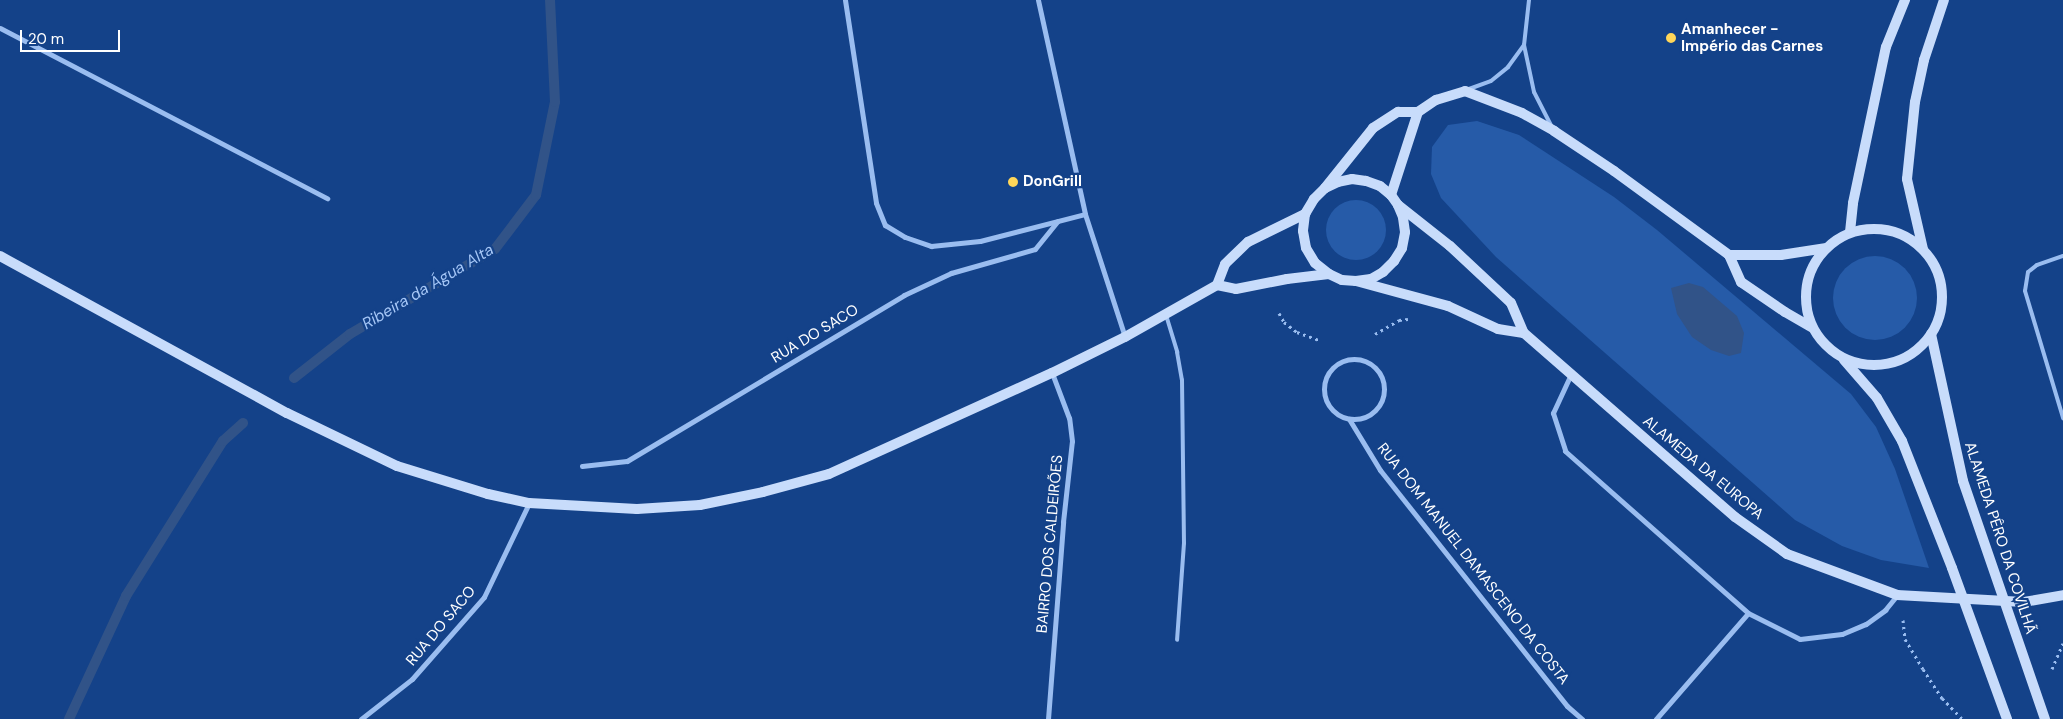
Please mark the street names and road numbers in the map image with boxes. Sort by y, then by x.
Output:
street label: RUA DO SACO [768,301,862,367]
street label: ALAMEDA DA EUROPA [1639,412,1767,524]
street label: RUA DOM MANUEL DAMASCENO DA COSTA [1373,440,1573,688]
street label: ALAMEDA PÊRO DA COVILHÃ [1960,440,2040,636]
street label: BAIRRO DOS CALDEIRÕES [1033,454,1067,634]
street label: RUA DO SACO [402,582,480,670]

